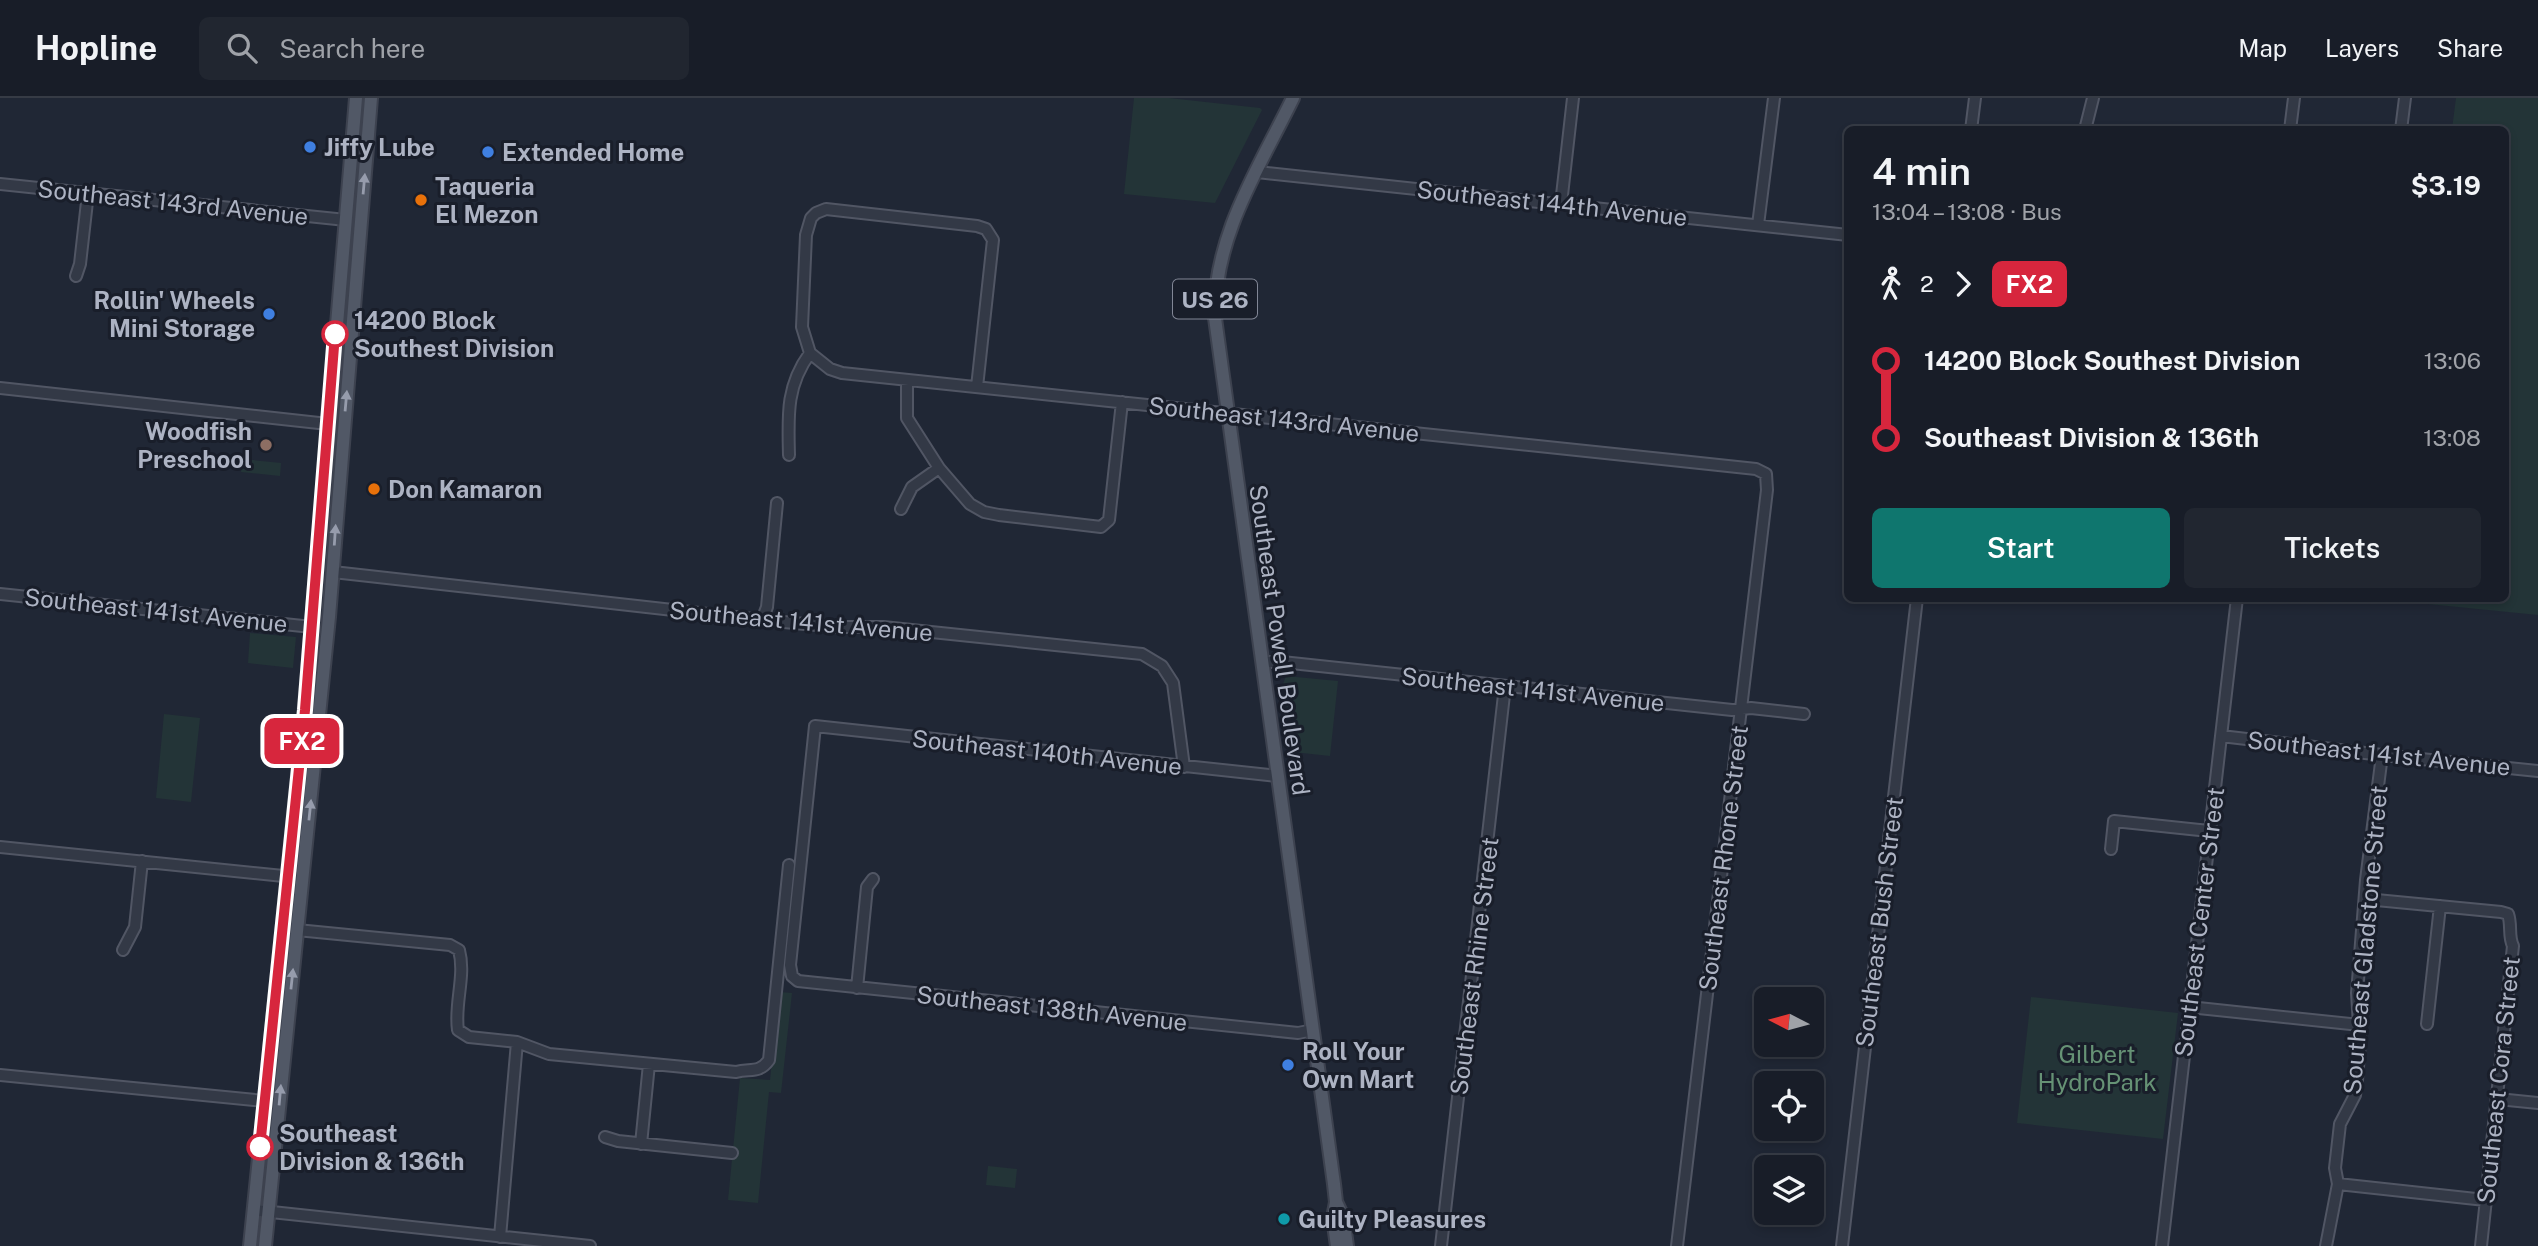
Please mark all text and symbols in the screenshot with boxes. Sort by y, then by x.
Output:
search box [199,17,689,80]
text: Hopline [35,29,157,67]
icon: search [223,29,261,67]
text: Search here [279,33,425,64]
text: Map [2238,34,2287,62]
text: Layers [2325,34,2399,62]
text: Share [2437,34,2503,62]
place label: Jiffy Lube [324,133,435,161]
place label: Extended Home [502,138,684,166]
marker: Jiffy Lube [302,139,318,155]
marker: Extended Home [480,144,496,160]
text: 4 min [1872,149,1971,194]
text: $3.19 [2411,170,2481,201]
place label: Taqueria El Mezon [435,172,538,228]
one-way arrow [359,173,370,195]
street label: Southeast 143rd Avenue [36,174,310,230]
street label: Southeast 144th Avenue [1415,175,1689,231]
marker: Taqueria El Mezon [413,192,429,208]
text: 13:04 – 13:08 · Bus [1872,198,2062,225]
icon: walk [1872,265,1910,303]
icon: forward [1944,265,1982,303]
text: 2 [1920,270,1934,297]
text: FX2 [2006,270,2053,298]
road number: US 26 [1173,280,1257,318]
place label: Rollin' Wheels Mini Storage [93,286,255,342]
marker: Rollin' Wheels Mini Storage [261,306,277,322]
place label: 14200 Block Southest Division [354,306,554,362]
marker: 14200 Block Southest Division [322,321,348,347]
text: 14200 Block Southest Division [1924,345,2300,376]
text: 13:06 [2424,347,2481,374]
one-way arrow [341,390,352,412]
street label: Southeast 143rd Avenue [1147,391,1421,447]
place label: Woodfish Preschool [137,417,252,473]
text: Southeast Division & 136th [1924,422,2259,453]
text: 13:08 [2423,424,2481,451]
marker: Woodfish Preschool [258,437,274,453]
place label: Don Kamaron [388,475,542,503]
marker: Don Kamaron [366,481,382,497]
street label: Southeast Powell Boulevard [1244,483,1316,797]
button: Start [1872,508,2170,588]
button: Tickets [2184,508,2481,588]
one-way arrow [330,524,341,546]
street label: Southeast 141st Avenue [23,582,289,638]
street label: Southeast 141st Avenue [668,596,934,646]
street label: Southeast 141st Avenue [1400,661,1666,717]
line badge: FX2 [262,718,342,764]
street label: Southeast 140th Avenue [911,724,1183,780]
street label: Southeast Rhone Street [1693,724,1753,992]
street label: Southeast 141st Avenue [2246,725,2512,781]
text: FX2 [278,727,326,755]
street label: Southeast Gladstone Street [2338,784,2392,1096]
street label: Southeast Center Street [2169,785,2229,1059]
street label: Southeast Bush Street [1850,795,1908,1049]
one-way arrow [305,799,316,821]
street label: Southeast Rhine Street [1444,835,1504,1097]
street label: Southeast Cora Street [2471,955,2525,1205]
one-way arrow [287,968,298,990]
street label: Southeast 138th Avenue [915,980,1189,1036]
north arrow [1754,987,1824,1057]
map controls [1754,987,1824,1225]
place label: Roll Your Own Mart [1302,1037,1414,1093]
park label: Gilbert HydroPark [2037,1040,2157,1096]
marker: Roll Your Own Mart [1280,1057,1296,1073]
button: locate [1754,1071,1824,1141]
one-way arrow [275,1083,286,1105]
place label: Southeast Division & 136th [279,1119,465,1175]
marker: Southeast Division & 136th [247,1134,273,1160]
button: layers [1754,1155,1824,1225]
place label: Guilty Pleasures [1298,1205,1486,1233]
marker: Guilty Pleasures [1276,1211,1292,1227]

